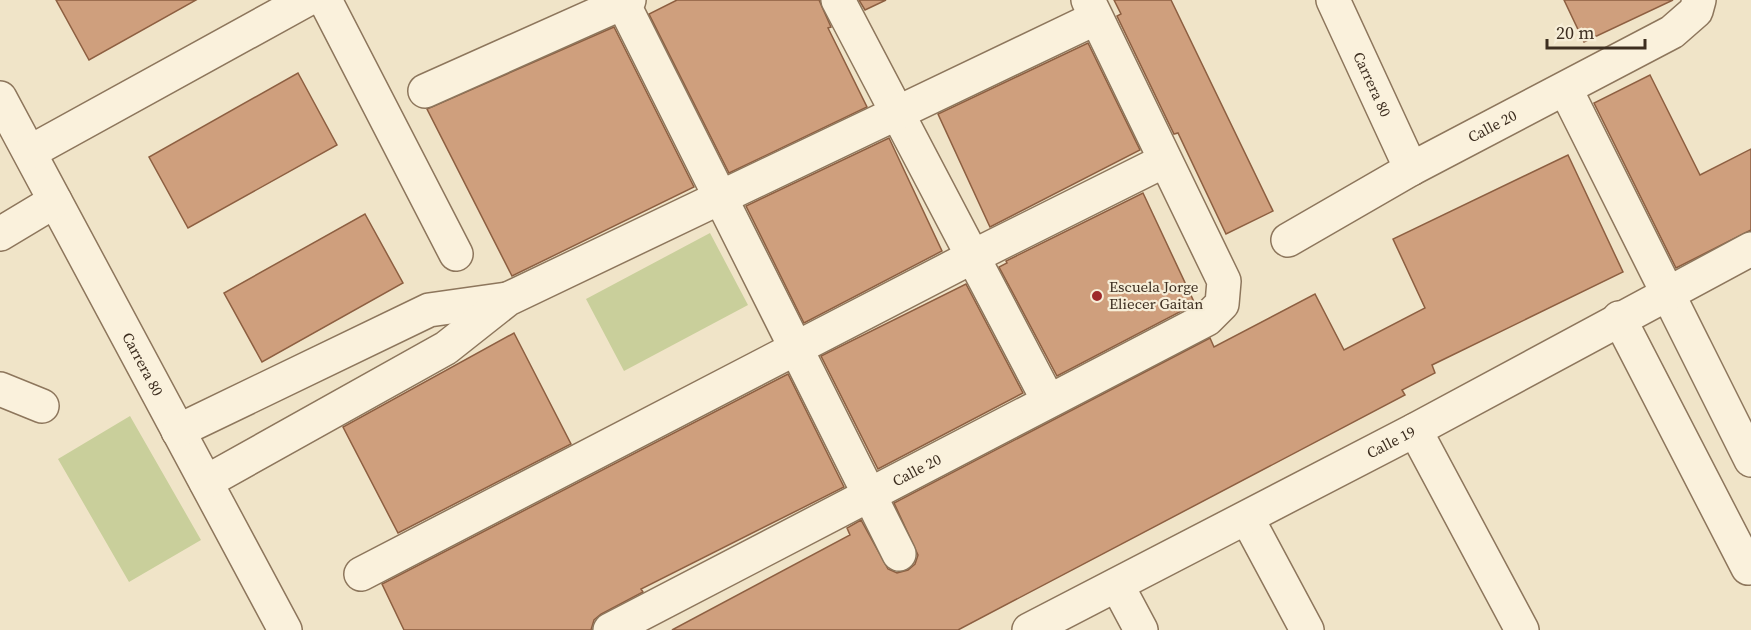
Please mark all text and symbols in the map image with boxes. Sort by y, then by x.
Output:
scale bar [1547,12,1644,50]
text: 20 m [1556,20,1594,45]
street label: Carrera 80 [1348,48,1397,120]
street label: Calle 20 [1464,104,1520,147]
place label: Escuela Jorge Eliecer Gaitan [1109,276,1203,314]
marker: Escuela Jorge Eliecer Gaitan [1090,289,1104,303]
street label: Carrera 80 [117,328,169,400]
street label: Calle 19 [1363,421,1419,463]
street label: Calle 20 [889,448,945,491]

